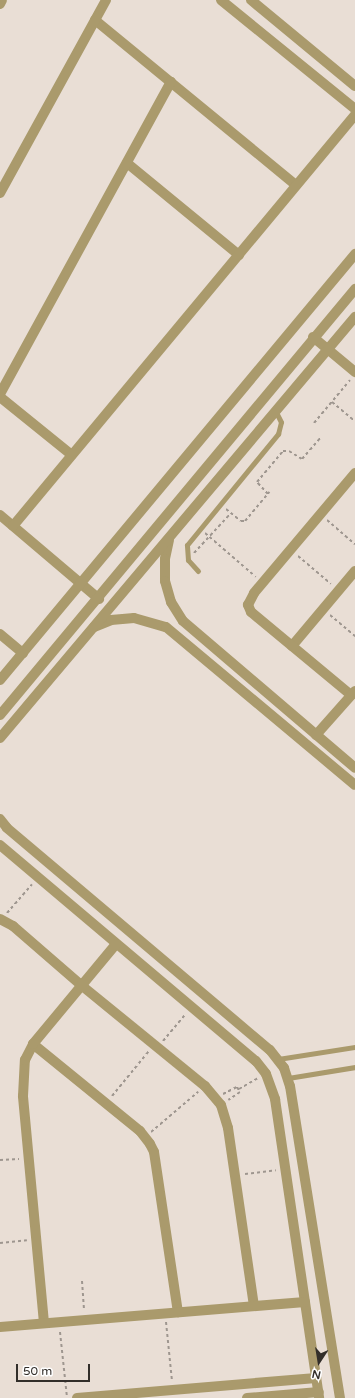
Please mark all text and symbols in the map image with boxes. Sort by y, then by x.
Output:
north arrow [299,1342,339,1382]
scale bar [18,1356,92,1382]
text: 50 m [23,1364,52,1378]
text: N [311,1367,322,1382]

